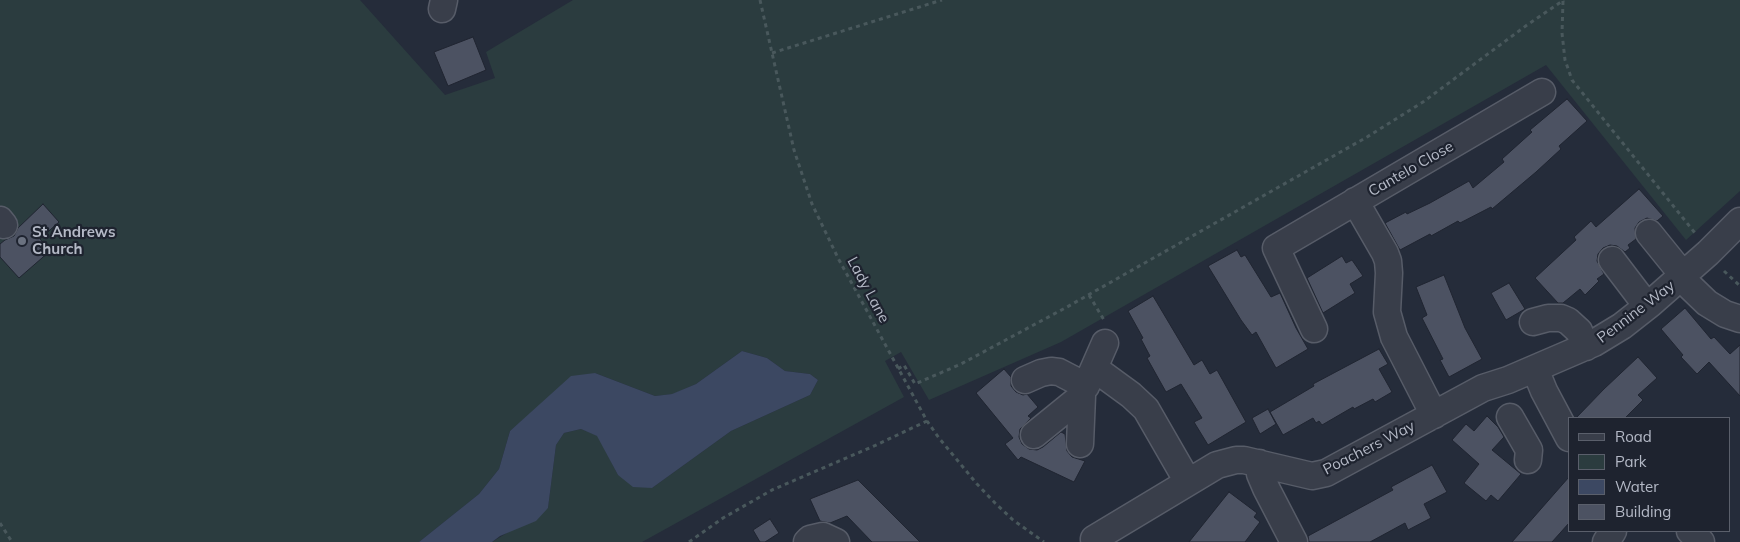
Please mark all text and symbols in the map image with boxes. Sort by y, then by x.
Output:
street label: Cantelo Close [1365,137,1457,201]
place label: St Andrews Church [32,223,115,258]
marker: St Andrews Church [16,235,28,247]
street label: Lady Lane [843,254,893,326]
street label: Pennine Way [1594,277,1678,347]
street label: Poachers Way [1320,417,1418,479]
legend [1568,417,1730,532]
text: Road [1615,427,1652,446]
text: Park [1615,452,1647,471]
text: Water [1615,477,1659,496]
text: Building [1615,502,1671,521]

